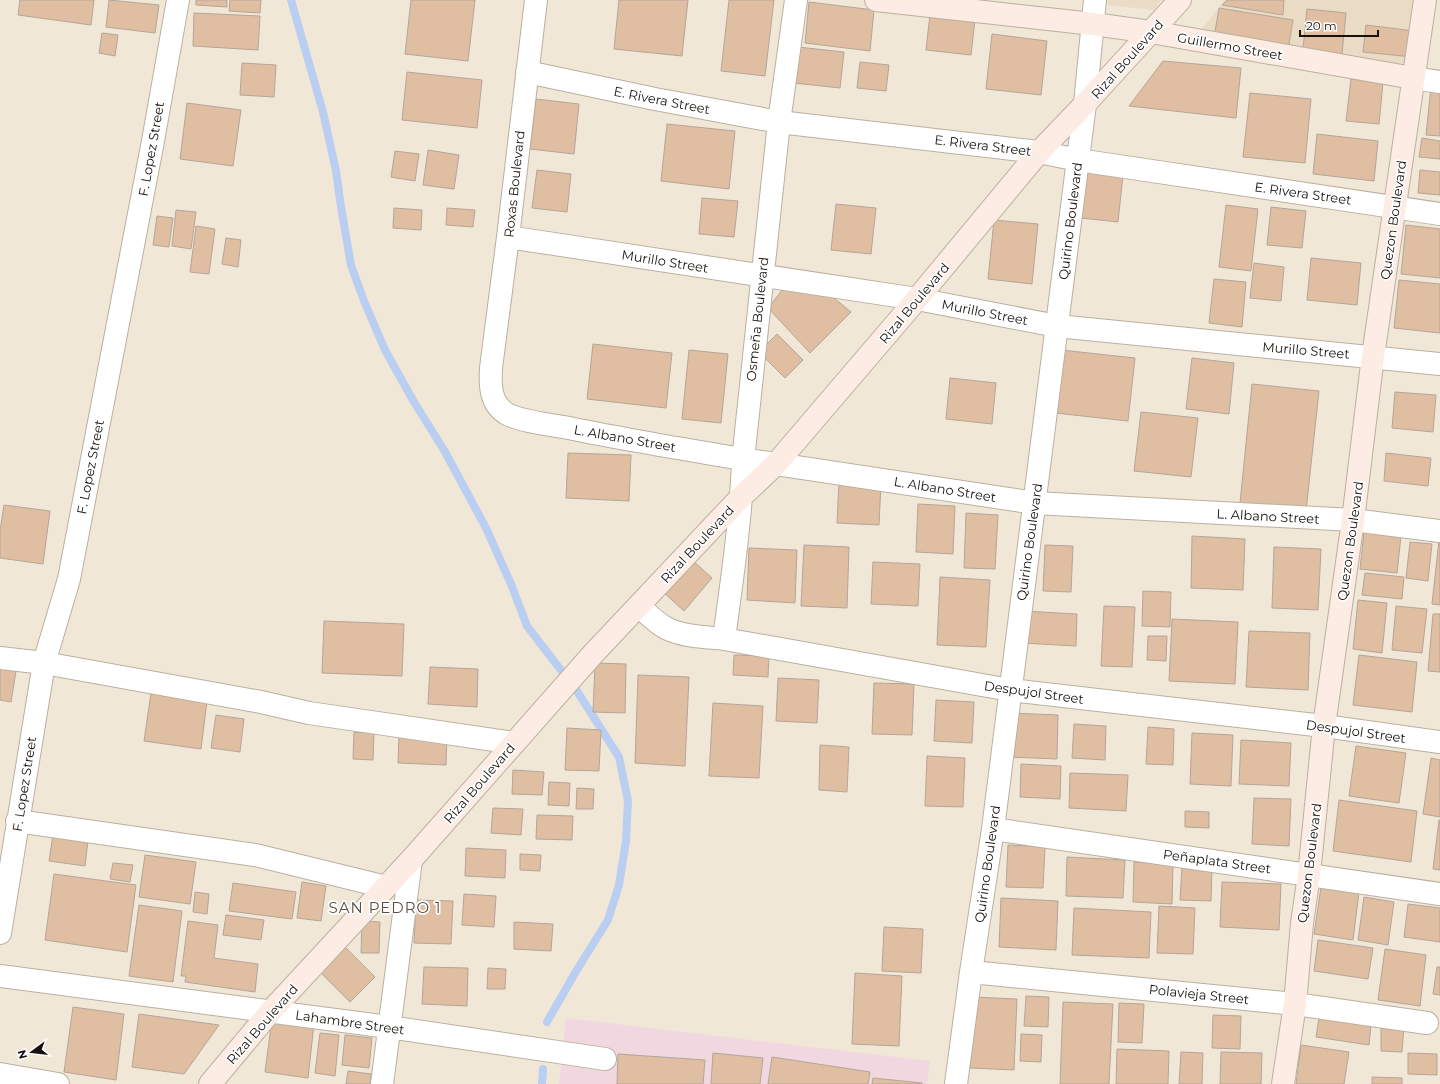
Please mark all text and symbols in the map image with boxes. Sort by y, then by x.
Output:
scale bar [1300,12,1378,38]
street label: Rizal Boulevard [1087,16,1167,102]
text: 20 m [1306,18,1337,33]
street label: Guillermo Street [1176,29,1284,63]
street label: E. Rivera Street [613,83,711,117]
street label: F. Lopez Street [135,100,167,198]
street label: Roxas Boulevard [500,130,528,238]
street label: E. Rivera Street [934,131,1032,159]
street label: Quezon Boulevard [1377,159,1409,281]
street label: Quirino Boulevard [1055,161,1085,281]
street label: E. Rivera Street [1254,178,1352,208]
street label: Murillo Street [620,246,710,276]
street label: Osmeña Boulevard [743,256,771,382]
street label: Rizal Boulevard [876,259,952,347]
street label: Murillo Street [940,296,1030,328]
street label: Murillo Street [1262,338,1350,362]
street label: F. Lopez Street [73,418,107,516]
street label: L. Albano Street [573,421,677,455]
street label: L. Albano Street [893,473,997,505]
street label: Quezon Boulevard [1334,480,1366,602]
street label: Quirino Boulevard [1013,482,1045,602]
street label: Rizal Boulevard [657,502,737,586]
street label: L. Albano Street [1216,505,1320,527]
street label: Despujol Street [983,677,1085,707]
street label: Despujol Street [1305,716,1407,746]
street label: F. Lopez Street [9,735,39,833]
street label: Rizal Boulevard [440,740,518,826]
street label: Quezon Boulevard [1294,802,1324,924]
street label: Quirino Boulevard [971,804,1003,924]
street label: Peñaplata Street [1162,846,1272,876]
district label: SAN PEDRO 1 [329,898,441,917]
street label: Rizal Boulevard [223,981,301,1067]
street label: Polavieja Street [1148,981,1250,1007]
street label: Lahambre Street [294,1006,406,1038]
north arrow [12,1032,52,1072]
text: N [14,1048,30,1061]

